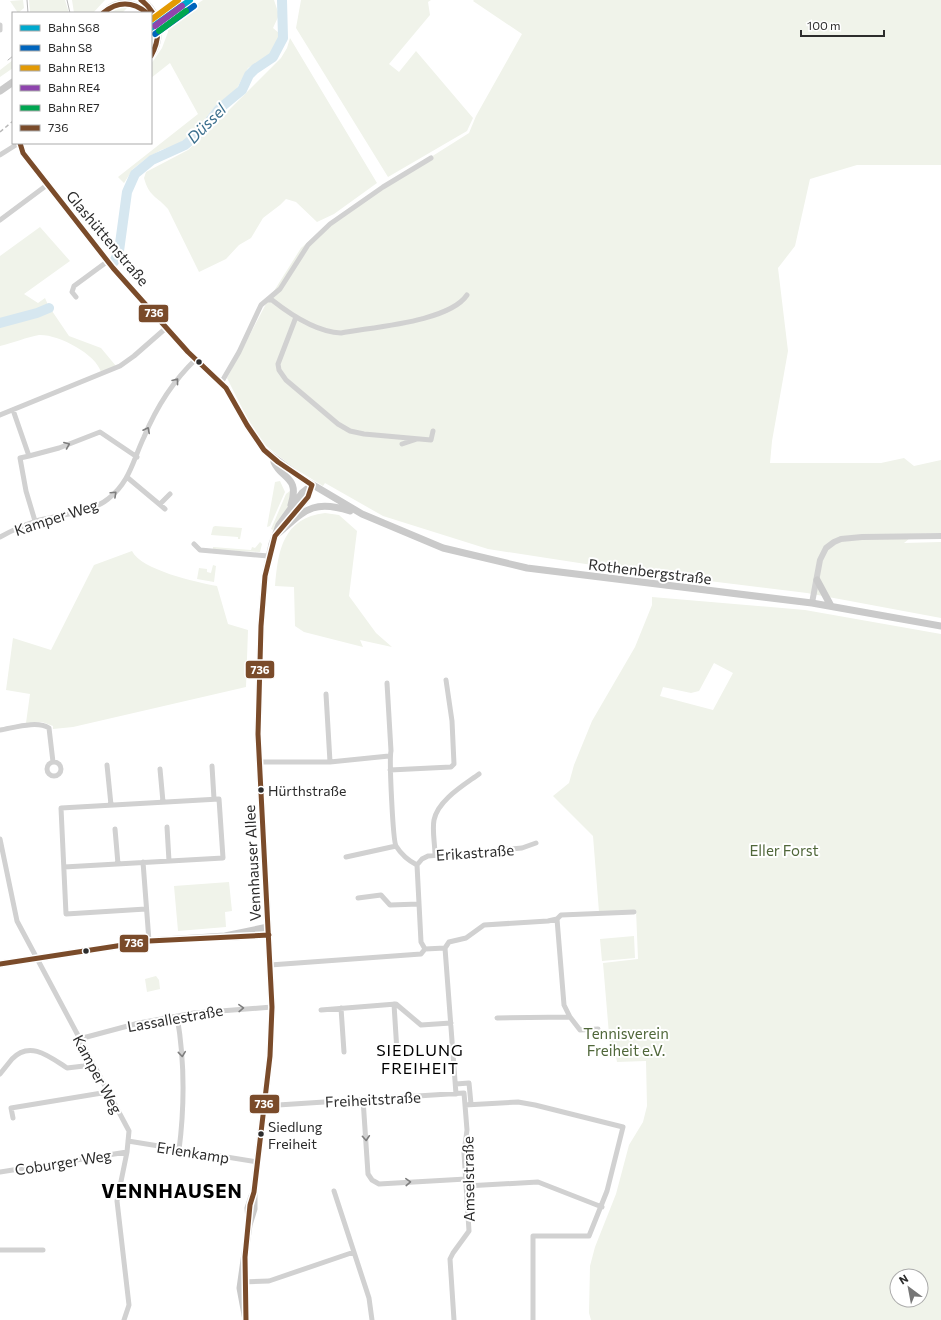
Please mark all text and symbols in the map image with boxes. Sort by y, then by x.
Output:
legend [12,12,152,144]
scale bar [801,12,884,38]
text: 100 m [807,18,841,32]
text: Bahn S68 [48,20,100,34]
text: Bahn S8 [48,40,92,54]
text: Bahn RE13 [48,60,105,74]
text: Bahn RE4 [48,80,100,94]
water label: Düssel [182,99,230,147]
text: Bahn RE7 [48,100,100,114]
text: 736 [48,120,68,134]
street label: Glashüttenstraße [63,187,153,289]
line badge: 736 [138,304,169,323]
text: 736 [144,306,164,319]
unlabelled marker [194,357,204,367]
one-way arrow [171,378,178,385]
one-way arrow [142,427,150,435]
one-way arrow [63,441,70,449]
one-way arrow [109,491,117,499]
street label: Kamper Weg [12,495,100,539]
street label: Rothenbergstraße [587,554,713,588]
line badge: 736 [245,660,275,679]
text: 736 [250,663,270,676]
place label: Hürthstraße [268,782,346,799]
marker: Hürthstraße [256,785,266,795]
street label: Vennhauser Allee [240,804,264,922]
street label: Erikastraße [435,840,515,864]
park label: Eller Forst [749,841,819,859]
line badge: 736 [119,934,149,953]
text: 736 [124,936,144,949]
unlabelled marker [81,946,91,956]
street label: Lassallestraße [126,1001,224,1035]
one-way arrow [238,1004,244,1013]
park label: Tennisverein Freiheit e.V. [583,1024,669,1059]
street label: Kamper Weg [70,1031,126,1117]
district label: SIEDLUNG FREIHEIT [376,1040,464,1077]
one-way arrow [178,1051,187,1057]
street label: Freiheitstraße [325,1087,421,1111]
line badge: 736 [249,1094,280,1114]
text: 736 [254,1097,274,1110]
place label: Siedlung Freiheit [268,1118,323,1152]
marker: Siedlung Freiheit [256,1129,266,1139]
one-way arrow [361,1135,370,1141]
street label: Amselstraße [458,1136,478,1222]
street label: Erlenkamp [155,1137,231,1167]
street label: Coburger Weg [13,1145,113,1179]
one-way arrow [405,1178,411,1187]
district label: VENNHAUSEN [101,1179,243,1202]
north arrow [889,1268,929,1308]
text: N [896,1271,910,1287]

